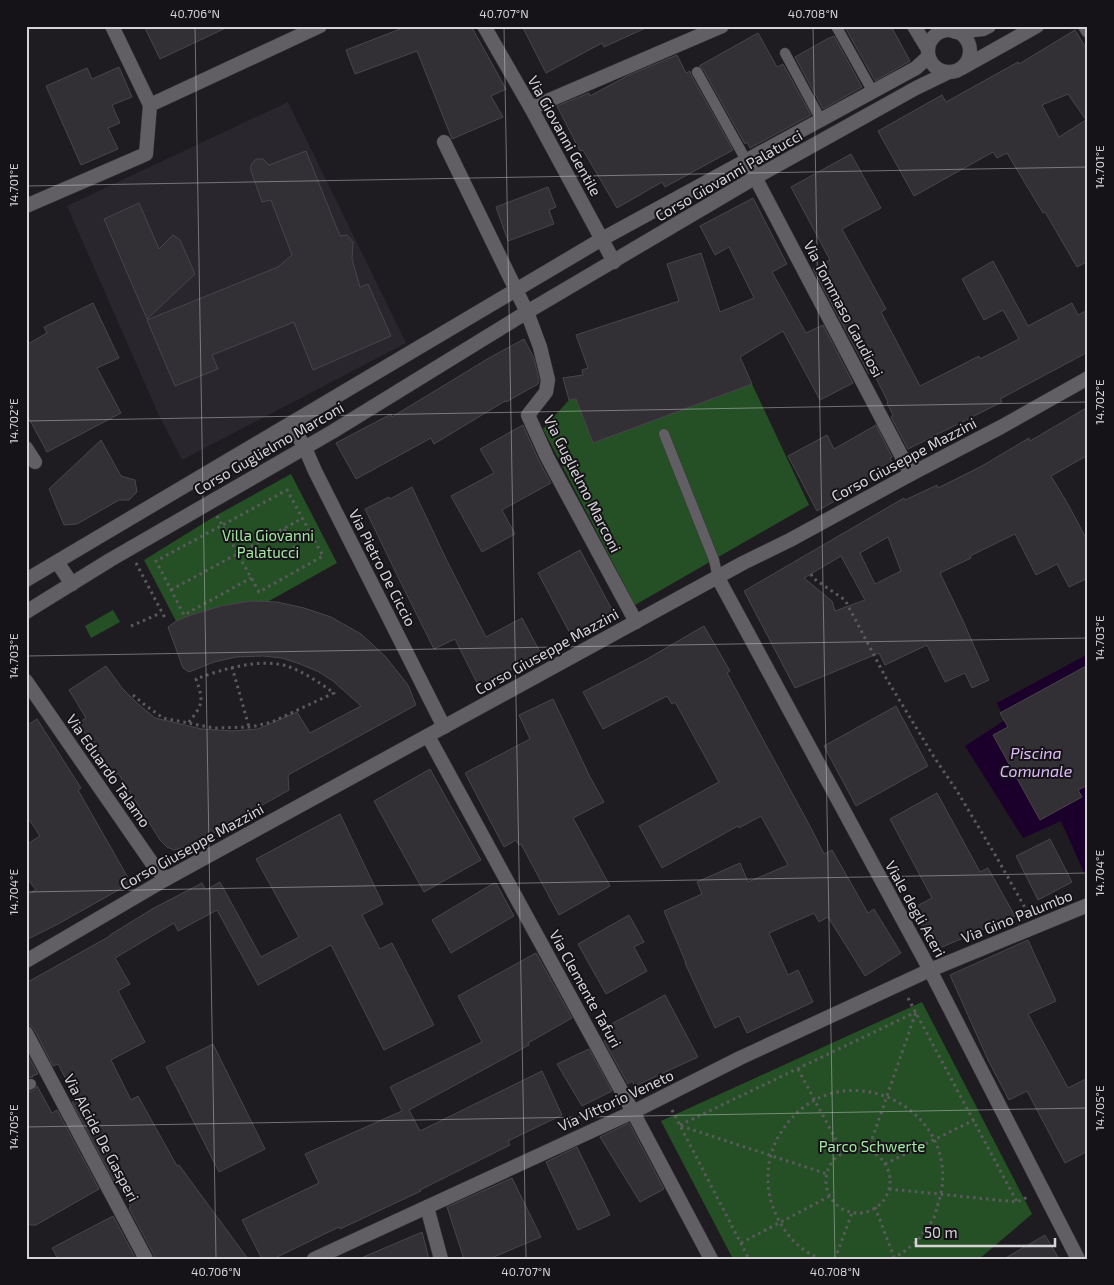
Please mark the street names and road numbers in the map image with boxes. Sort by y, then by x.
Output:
street label: Via Giovanni Gentile [524,72,605,199]
street label: Corso Giovanni Palatucci [652,126,805,225]
street label: Via Tommaso Gaudiosi [800,237,888,380]
street label: Corso Guglielmo Marconi [190,398,347,498]
street label: Via Guglielmo Marconi [540,412,625,555]
street label: Corso Giuseppe Mazzini [828,413,979,505]
street label: Via Pietro De Ciccio [346,506,420,629]
street label: Corso Giuseppe Mazzini [471,604,622,698]
street label: Via Eduardo Talamo [63,710,155,831]
street label: Corso Giuseppe Mazzini [116,799,267,893]
street label: Viale degli Aceri [882,857,950,960]
street label: Via Gino Palumbo [958,886,1075,947]
street label: Via Clemente Tafuri [546,927,626,1050]
street label: Via Vittorio Veneto [555,1065,676,1135]
street label: Via Alcide De Gasperi [61,1071,143,1204]

